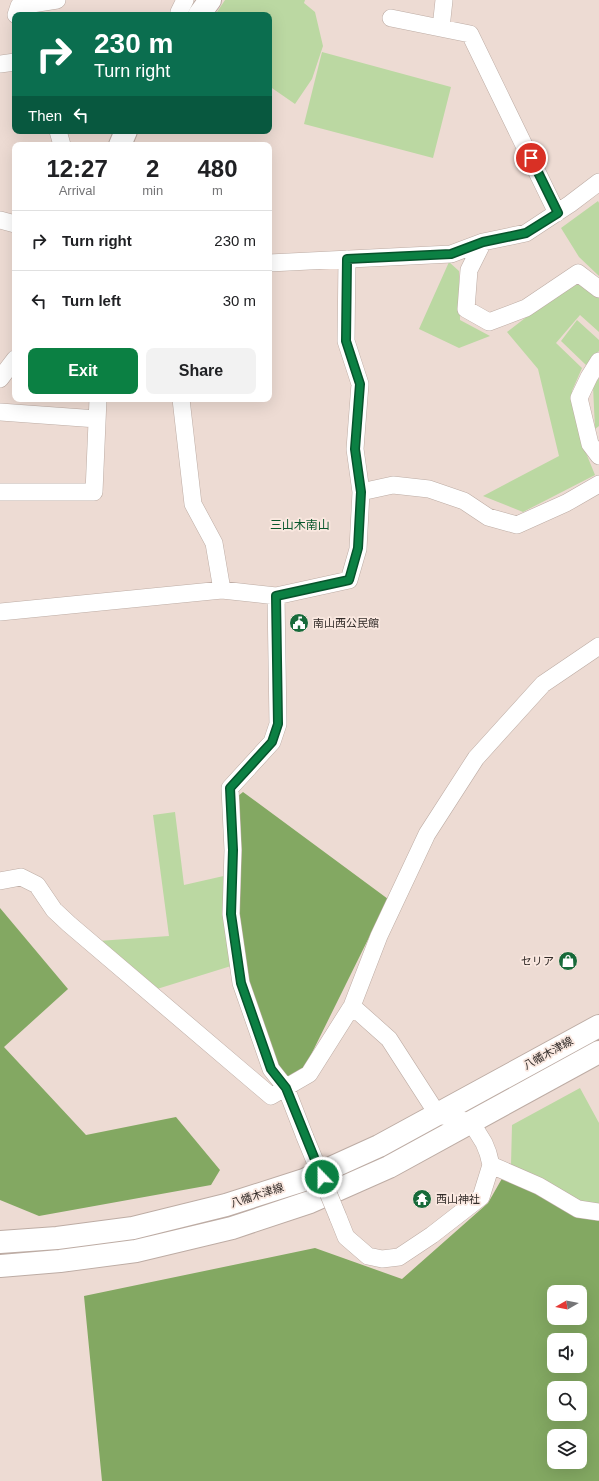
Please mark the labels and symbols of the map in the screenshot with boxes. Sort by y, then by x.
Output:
pin [514,141,548,175]
district label: 三山木南山 [270,518,330,532]
public building icon: 南山西公民館 [288,612,310,634]
place label: 南山西公民館 [313,617,379,629]
shop icon: セリア [557,950,579,972]
place label: セリア [521,955,554,967]
street label: 八幡木津線 [521,1034,575,1072]
position arrow [301,1156,343,1198]
street label: 八幡木津線 [229,1181,285,1209]
temple icon: 西山神社 [411,1188,433,1210]
place label: 西山神社 [436,1193,480,1205]
north arrow [547,1285,587,1325]

